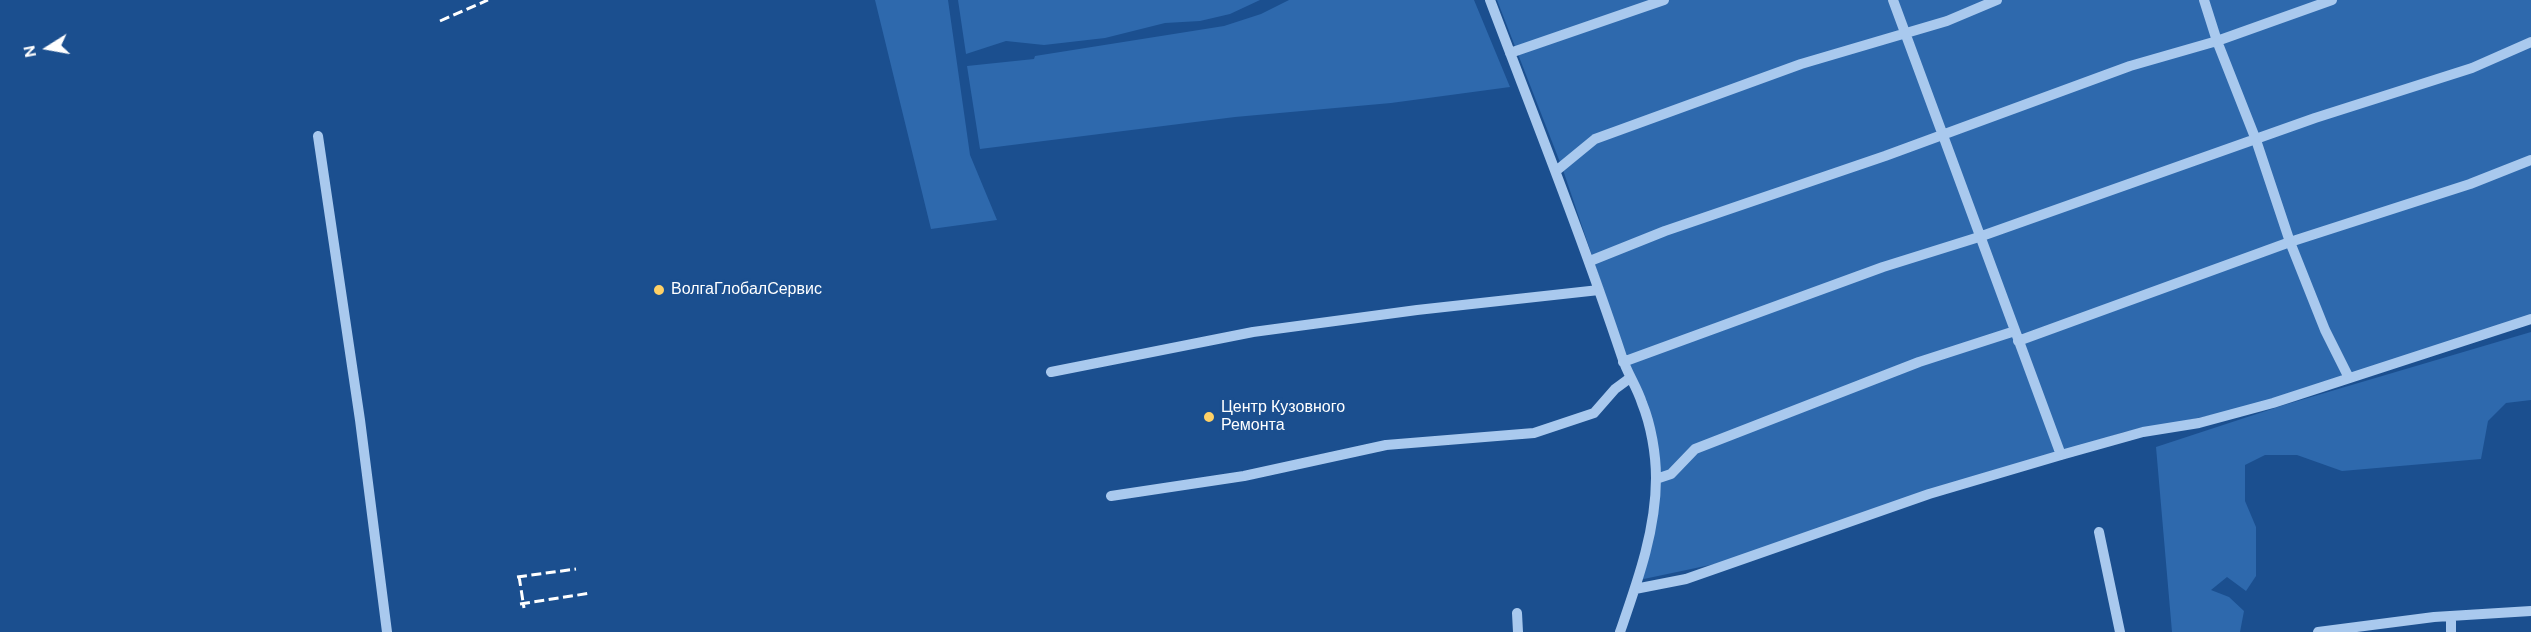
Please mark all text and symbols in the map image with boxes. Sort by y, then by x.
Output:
north arrow [18,18,78,78]
text: N [18,44,41,59]
place label: ВолгаГлобалСервис [671,280,822,300]
marker: ВолгаГлобалСервис [652,283,666,297]
place label: Центр Кузовного Ремонта [1221,398,1345,436]
marker: Центр Кузовного Ремонта [1202,410,1216,424]

